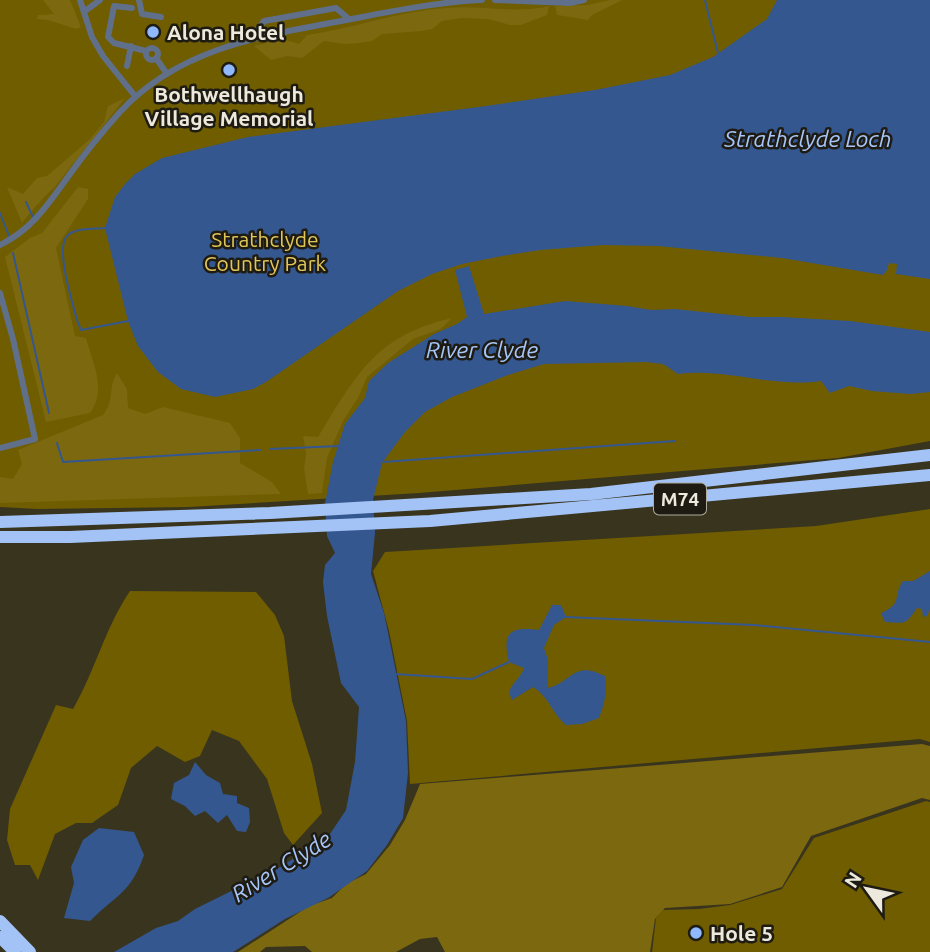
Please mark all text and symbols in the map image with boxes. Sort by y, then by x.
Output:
place label: Alona Hotel [167,20,284,44]
marker: Alona Hotel [145,24,161,40]
marker: Bothwellhaugh Village Memorial [221,62,237,78]
place label: Bothwellhaugh Village Memorial [145,82,313,130]
water label: Strathclyde Loch [723,126,892,151]
park label: Strathclyde Country Park [204,227,327,275]
water label: River Clyde [426,337,538,362]
road number: M74 [654,484,706,514]
water label: River Clyde [227,825,336,906]
north arrow [832,854,902,924]
text: N [840,868,866,892]
place label: Hole 5 [710,921,773,945]
marker: Hole 5 [688,925,704,941]

